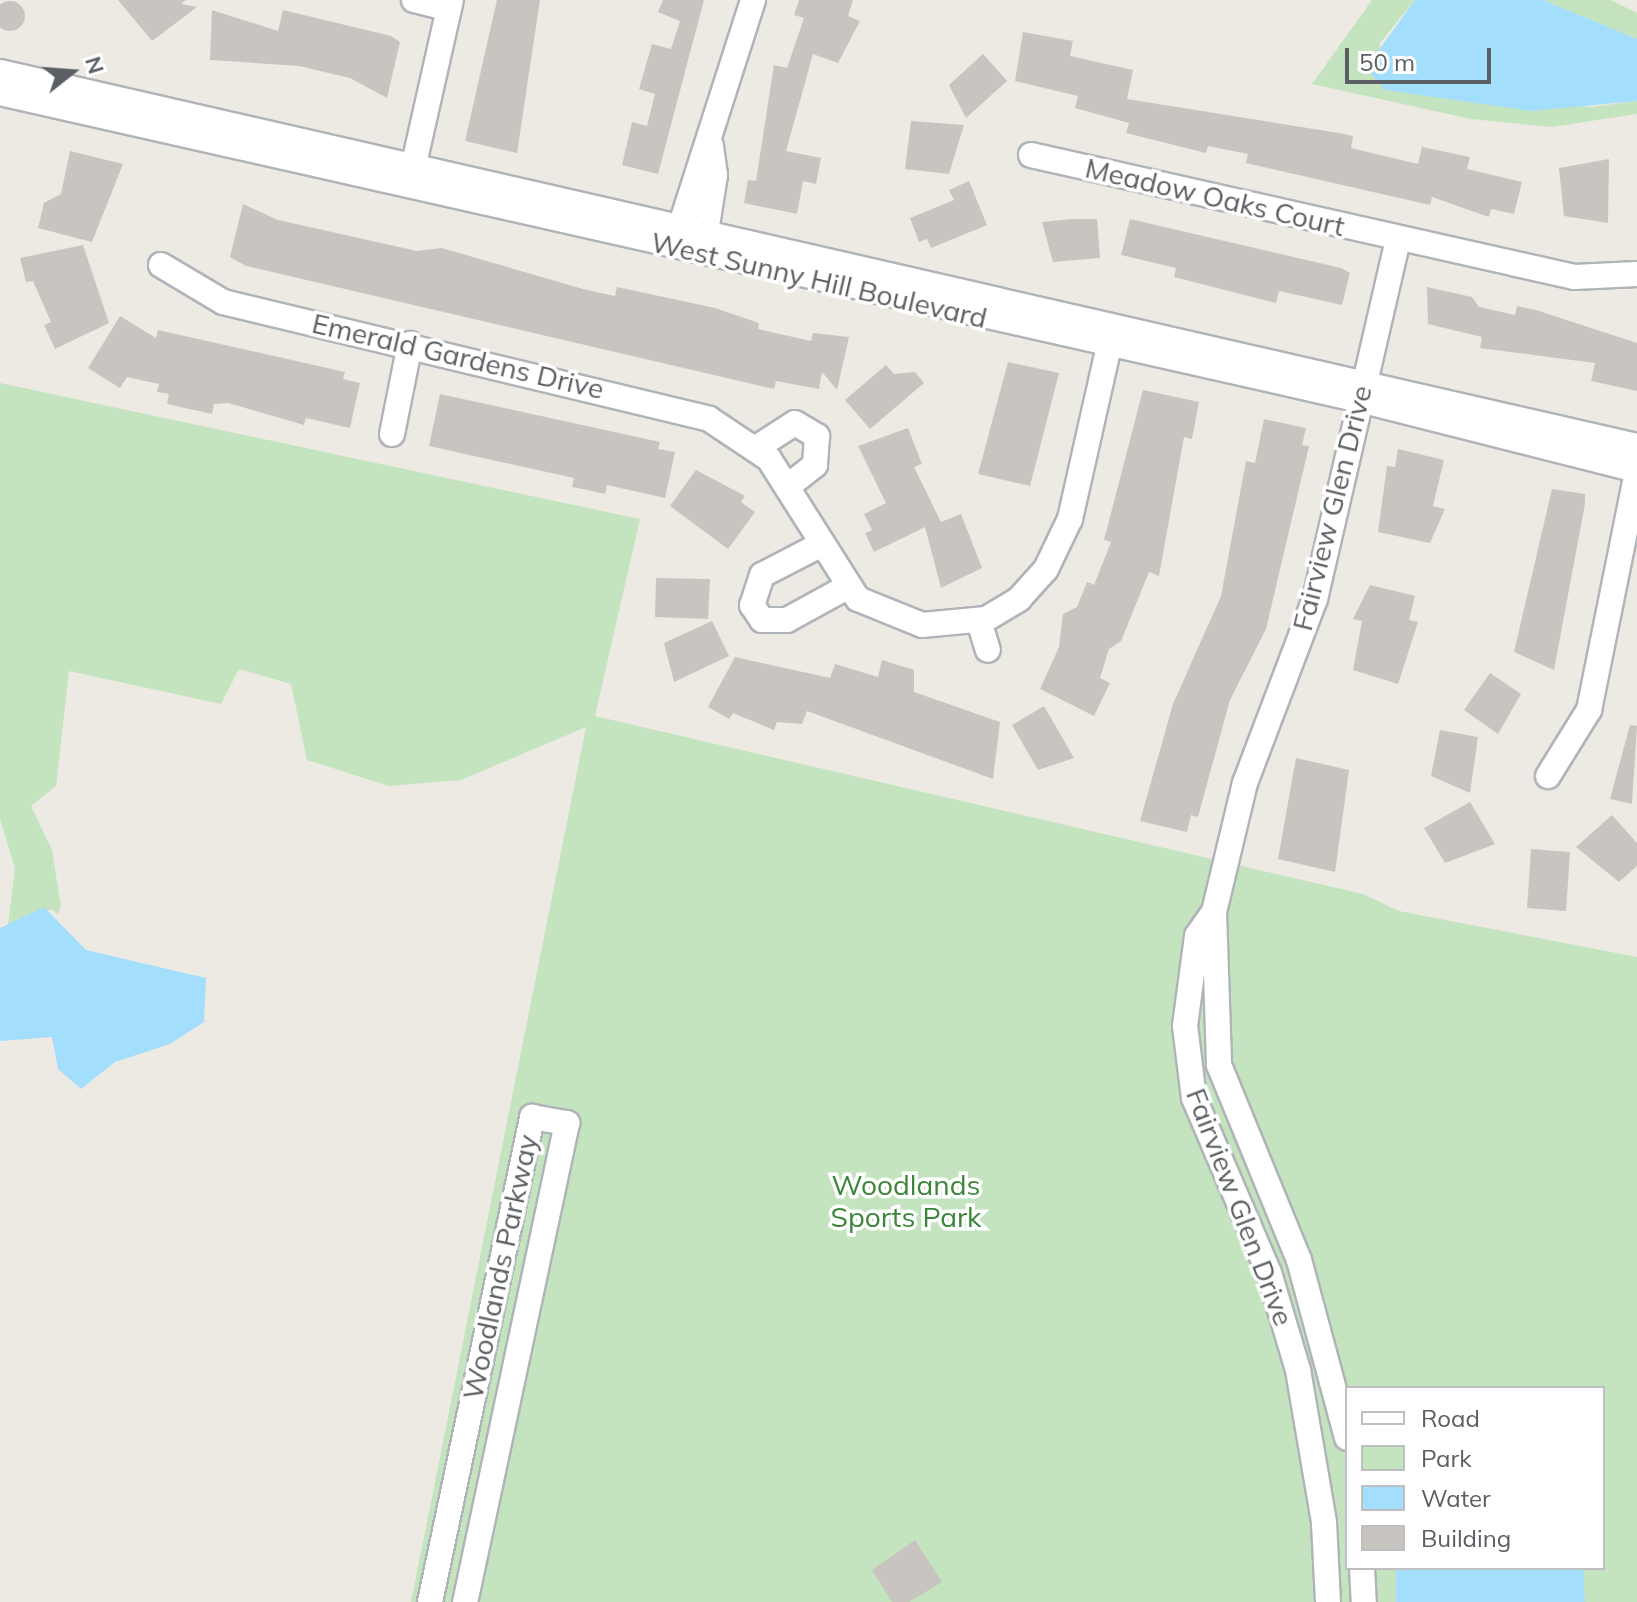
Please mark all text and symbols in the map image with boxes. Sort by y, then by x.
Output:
north arrow [32,32,112,112]
scale bar [1349,32,1495,82]
text: 50 m [1359,47,1415,77]
text: N [79,53,111,77]
street label: Meadow Oaks Court [1082,151,1348,243]
street label: West Sunny Hill Boulevard [648,225,990,335]
street label: Emerald Gardens Drive [309,306,607,406]
street label: Fairview Glen Drive [1285,382,1379,634]
street label: Fairview Glen Drive [1179,1084,1301,1330]
street label: Woodlands Parkway [455,1131,545,1403]
park label: Woodlands Sports Park [830,1168,982,1234]
legend [1345,1386,1605,1570]
text: Road [1421,1403,1480,1433]
text: Park [1421,1443,1472,1473]
text: Water [1421,1483,1491,1513]
text: Building [1421,1523,1511,1553]

